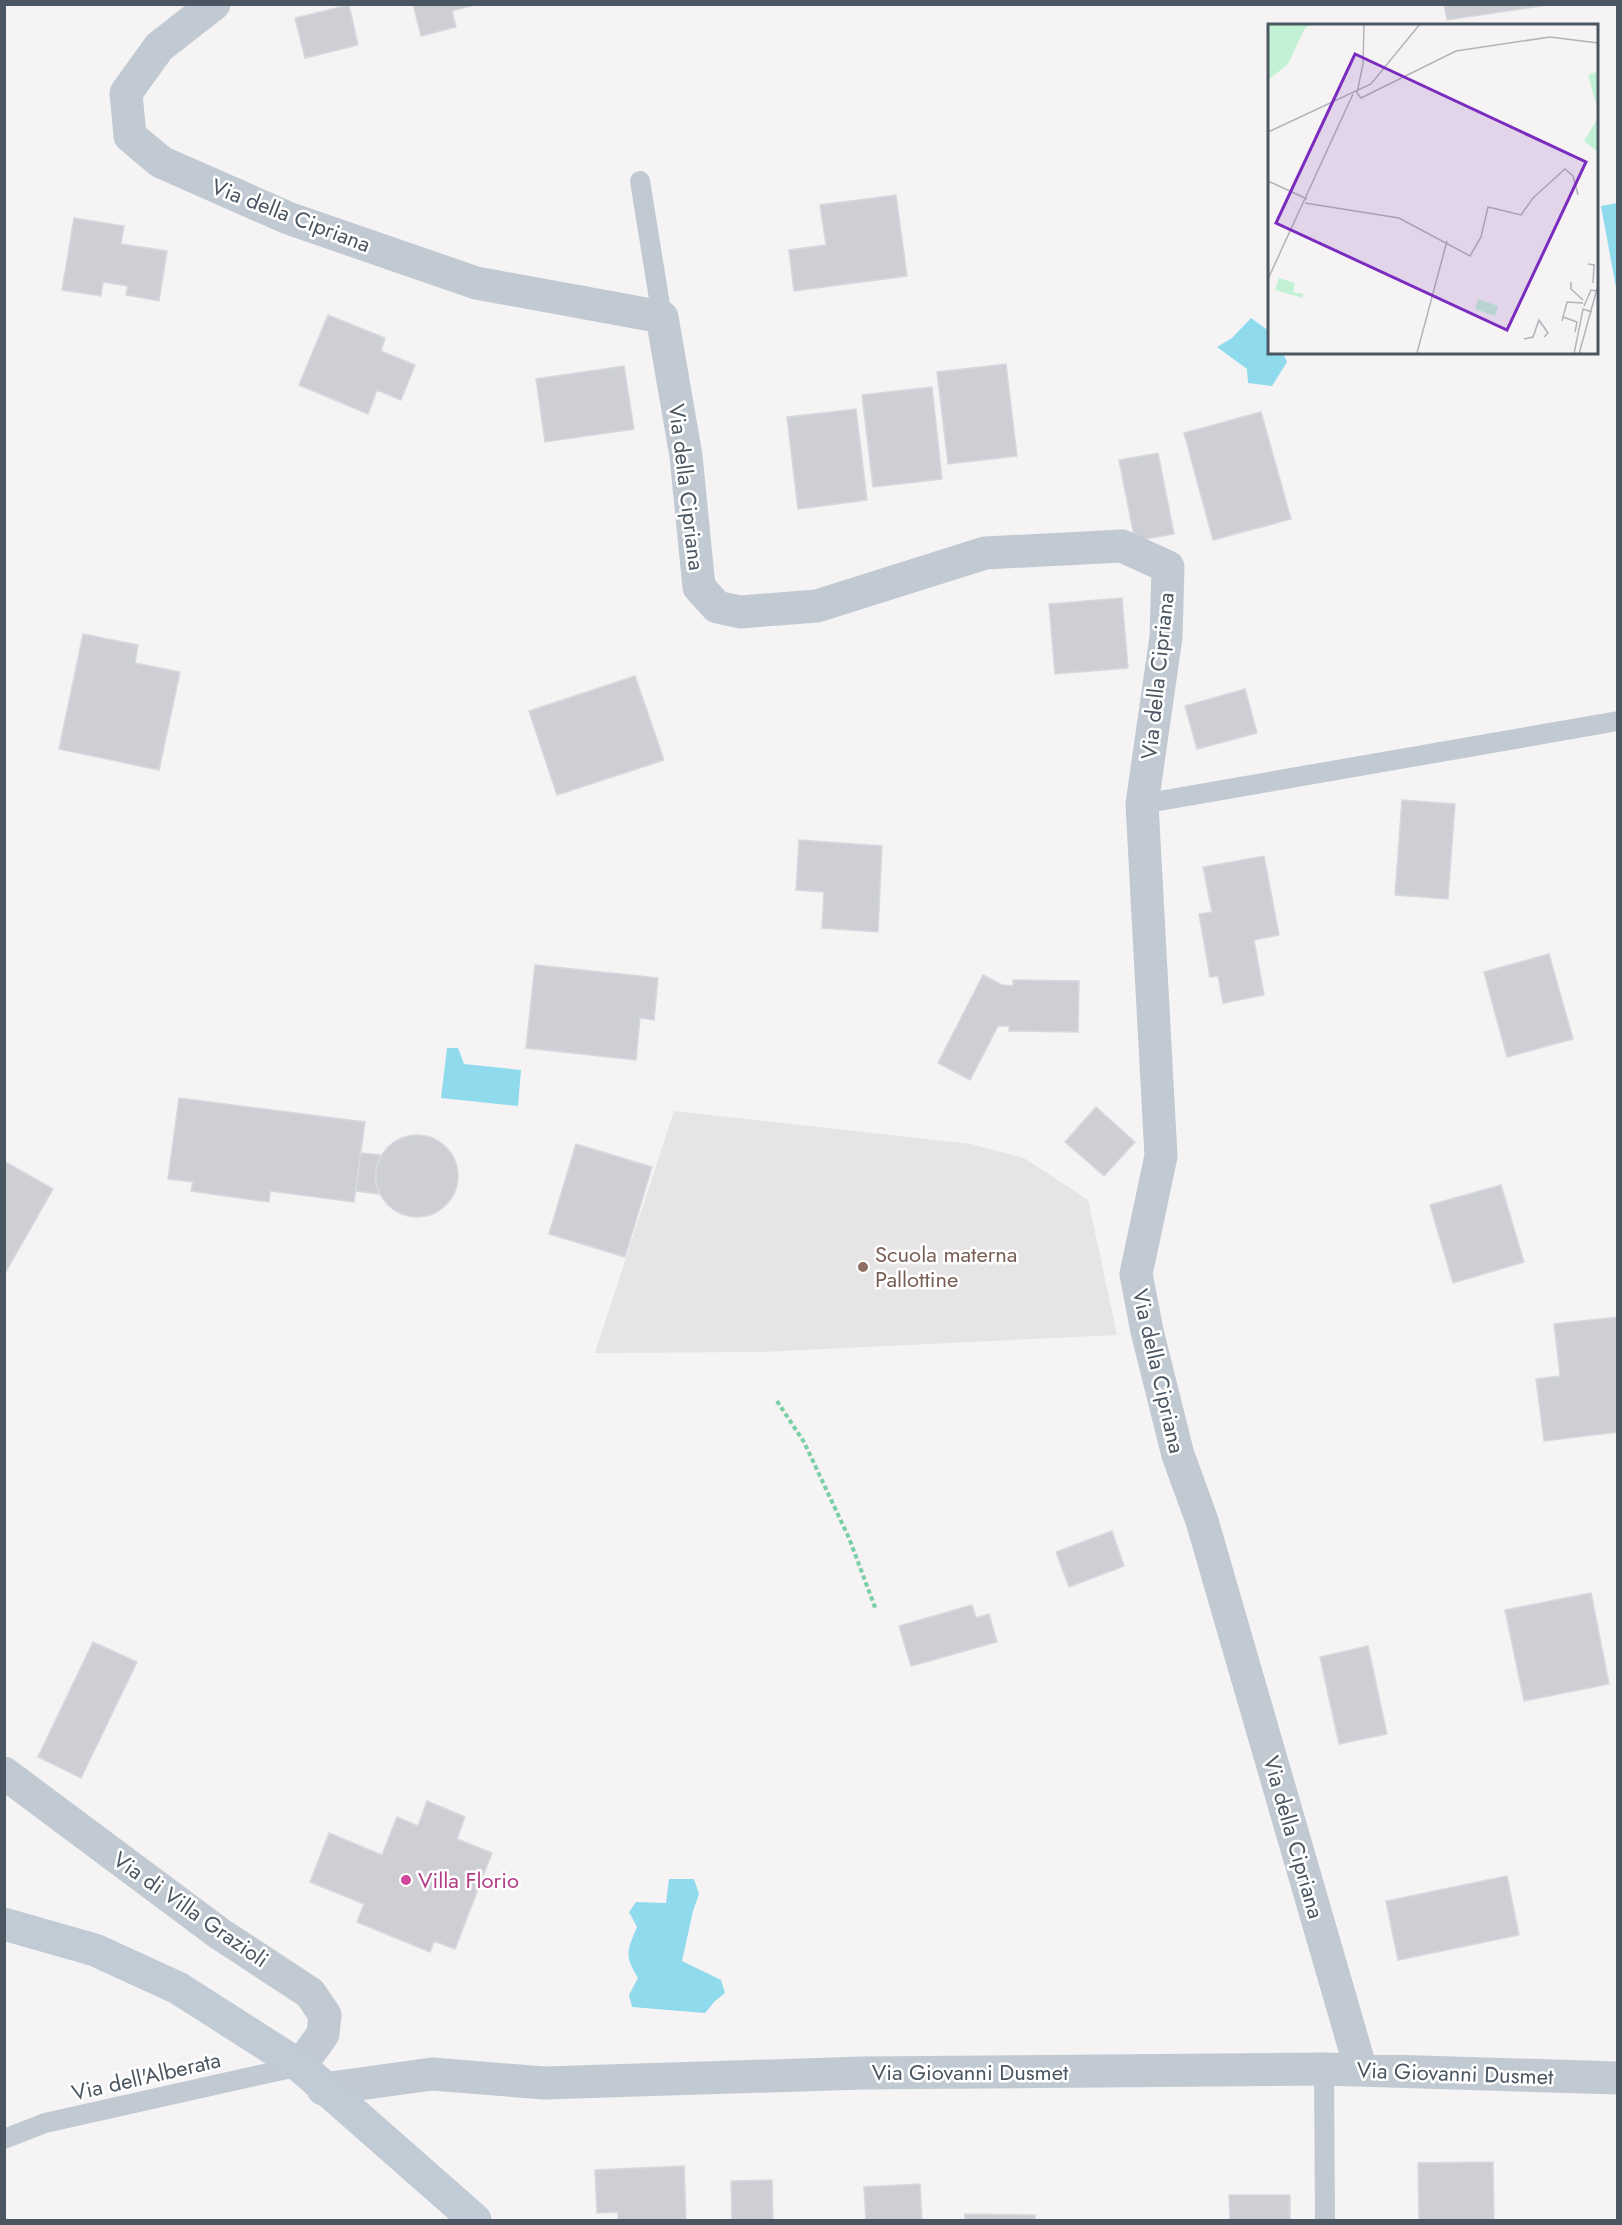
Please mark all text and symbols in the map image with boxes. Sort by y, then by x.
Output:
inset map [1268,24,1598,354]
street label: Via della Cipriana [207,170,375,260]
street label: Via della Cipriana [661,402,713,572]
street label: Via della Cipriana [1132,591,1182,761]
place label: Scuola materna Pallottine [875,1238,1017,1295]
marker: Scuola materna Pallottine [856,1260,870,1274]
street label: Via della Cipriana [1125,1286,1193,1456]
street label: Via della Cipriana [1255,1752,1333,1922]
street label: Via di Villa Grazioli [107,1843,275,1975]
place label: Villa Florio [418,1864,519,1896]
marker: Villa Florio [399,1873,413,1887]
street label: Via dell'Alberata [68,2043,224,2109]
street label: Via Giovanni Dusmet [1356,2054,1555,2092]
street label: Via Giovanni Dusmet [872,2056,1069,2088]

